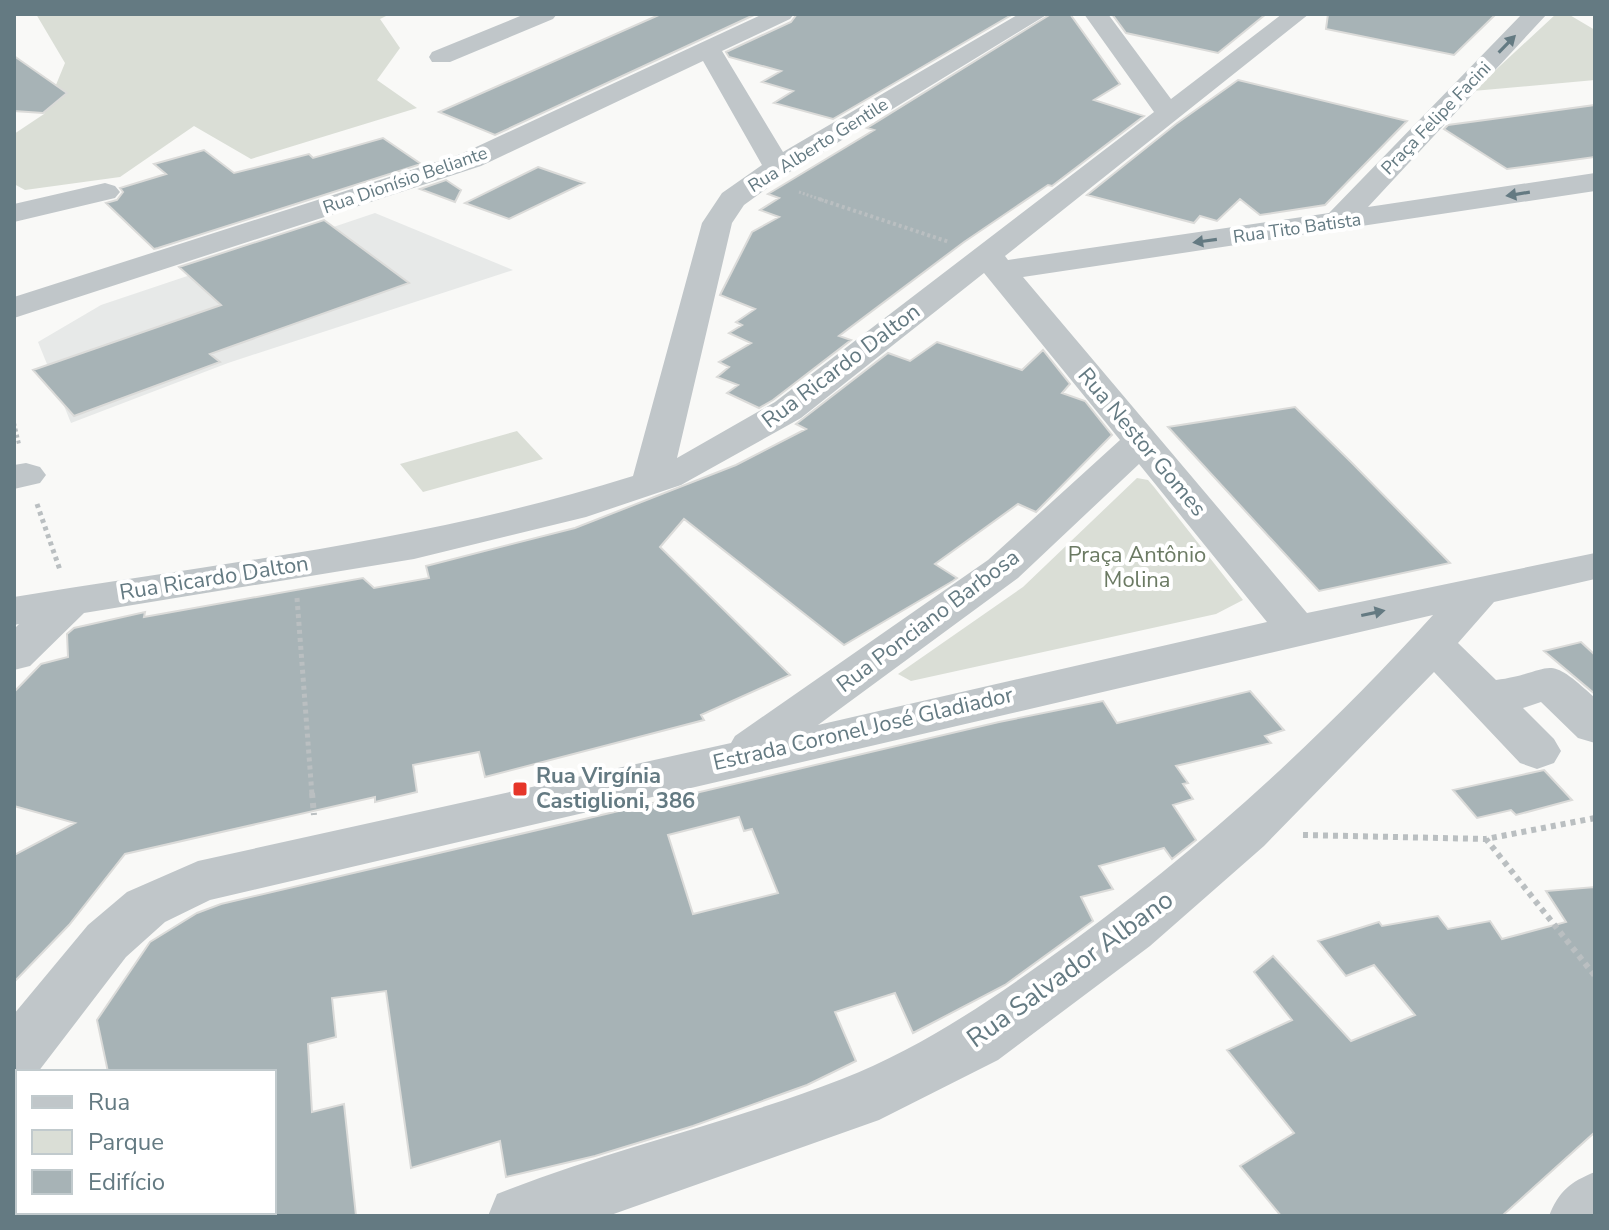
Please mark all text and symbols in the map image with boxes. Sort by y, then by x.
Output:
one-way arrow [1497,35,1516,54]
street label: Praça Felipe Facini [1376,56,1496,180]
street label: Rua Alberto Gentile [743,92,893,198]
street label: Rua Dionísio Beliante [320,141,490,219]
one-way arrow [1505,188,1530,201]
street label: Rua Tito Batista [1232,207,1362,249]
one-way arrow [1193,235,1218,248]
street label: Rua Ricardo Dalton [756,297,926,435]
street label: Rua Nestor Gomes [1071,361,1213,523]
park label: Praça Antônio Molina [1068,540,1206,595]
street label: Rua Ponciano Barbosa [830,542,1026,700]
street label: Rua Ricardo Dalton [117,548,311,608]
one-way arrow [1361,606,1386,619]
street label: Estrada Coronel José Gladiador [710,680,1016,778]
place label: Rua Virgínia Castiglioni, 386 [536,761,695,816]
marker: Rua Virgínia Castiglioni, 386 [511,780,529,798]
street label: Rua Salvador Albano [960,882,1180,1056]
legend [16,1070,276,1214]
text: Rua [88,1086,130,1118]
text: Parque [88,1126,164,1158]
text: Edifício [88,1166,165,1198]

